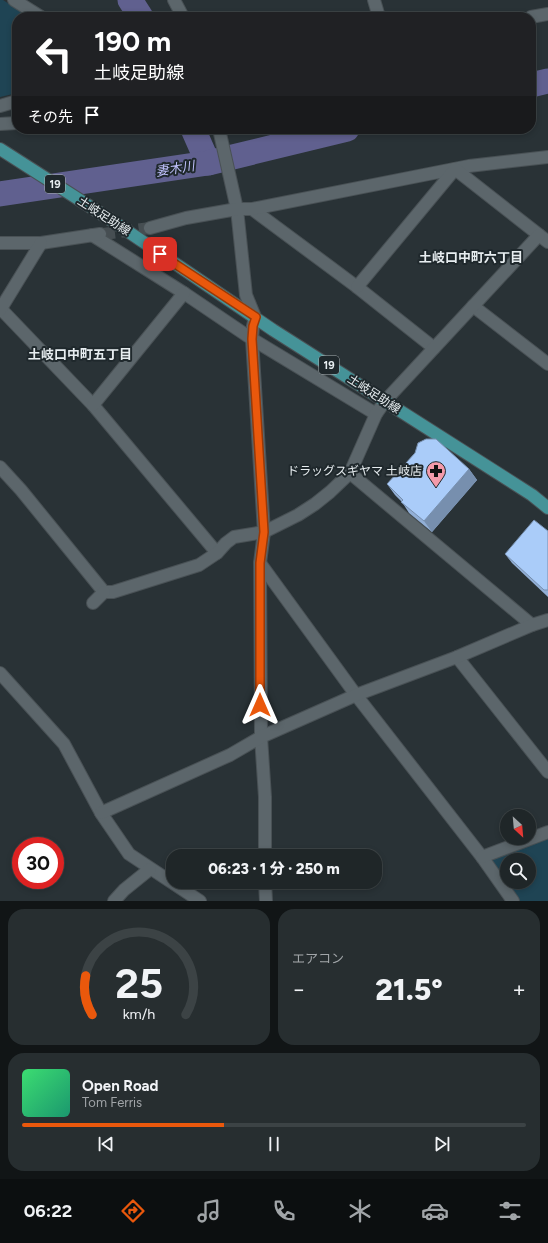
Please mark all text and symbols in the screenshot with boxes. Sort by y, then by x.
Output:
text: 190 m [94,24,171,58]
icon: left [28,28,80,80]
text: 土岐足助線 [94,62,184,84]
icon: arrive [81,104,103,126]
text: その先 [28,108,73,126]
water label: 妻木川 [155,158,197,179]
road number: 19 [45,175,65,193]
street label: 土岐足助線 [75,194,133,238]
pin [143,237,177,271]
icon: arrive [149,243,171,265]
district label: 土岐口中町六丁目 [419,250,523,265]
district label: 土岐口中町五丁目 [28,347,132,362]
road number: 19 [319,356,339,374]
street label: 土岐足助線 [345,372,403,416]
pharmacy icon: ドラッグスギヤマ 土岐店 [425,460,447,488]
place label: ドラッグスギヤマ 土岐店 [287,464,422,478]
position arrow [239,684,281,726]
north arrow [500,809,536,845]
map controls [500,809,536,889]
speed limit sign: 30 [12,837,64,889]
button: search [500,853,536,889]
text: 06:23 · 1 分 · 250 m [208,860,340,878]
text: エアコン [292,951,344,966]
text: 25 [115,958,163,1008]
text: 21.5° [375,971,443,1008]
text: − [292,976,306,1003]
text: + [512,976,526,1003]
text: km/h [123,1005,155,1023]
text: Open Road [82,1077,159,1095]
text: Tom Ferris [82,1095,142,1110]
icon: previous [95,1133,117,1155]
icon: pause [263,1133,285,1155]
icon: next [431,1133,453,1155]
icon: directions [119,1197,147,1225]
icon: music [195,1197,223,1225]
icon: phone [270,1197,298,1225]
icon: climate [346,1197,374,1225]
icon: car [421,1197,449,1225]
icon: filters [496,1197,524,1225]
text: 06:22 [24,1200,72,1222]

